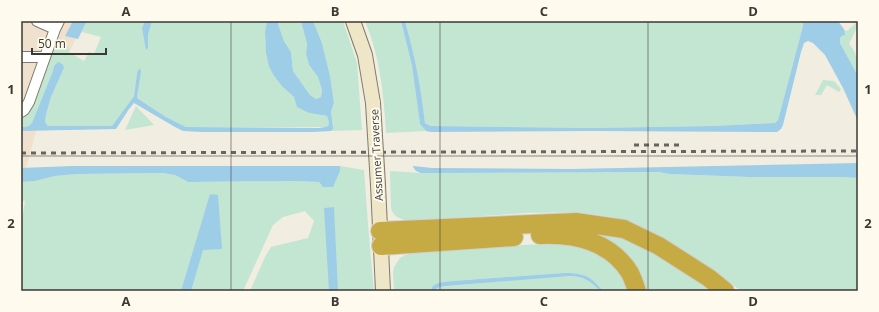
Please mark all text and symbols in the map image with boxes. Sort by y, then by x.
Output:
text: A [122,2,131,20]
text: B [331,2,340,20]
text: C [540,2,548,20]
text: D [748,2,758,20]
scale bar [32,30,106,56]
text: 50 m [38,35,66,52]
text: 1 [7,80,15,98]
text: 1 [864,80,872,98]
street label: Assumer Traverse [366,109,386,201]
text: 2 [7,214,15,232]
text: 2 [864,214,872,232]
text: A [122,292,131,310]
text: B [331,292,340,310]
text: C [540,292,548,310]
text: D [748,292,758,310]

